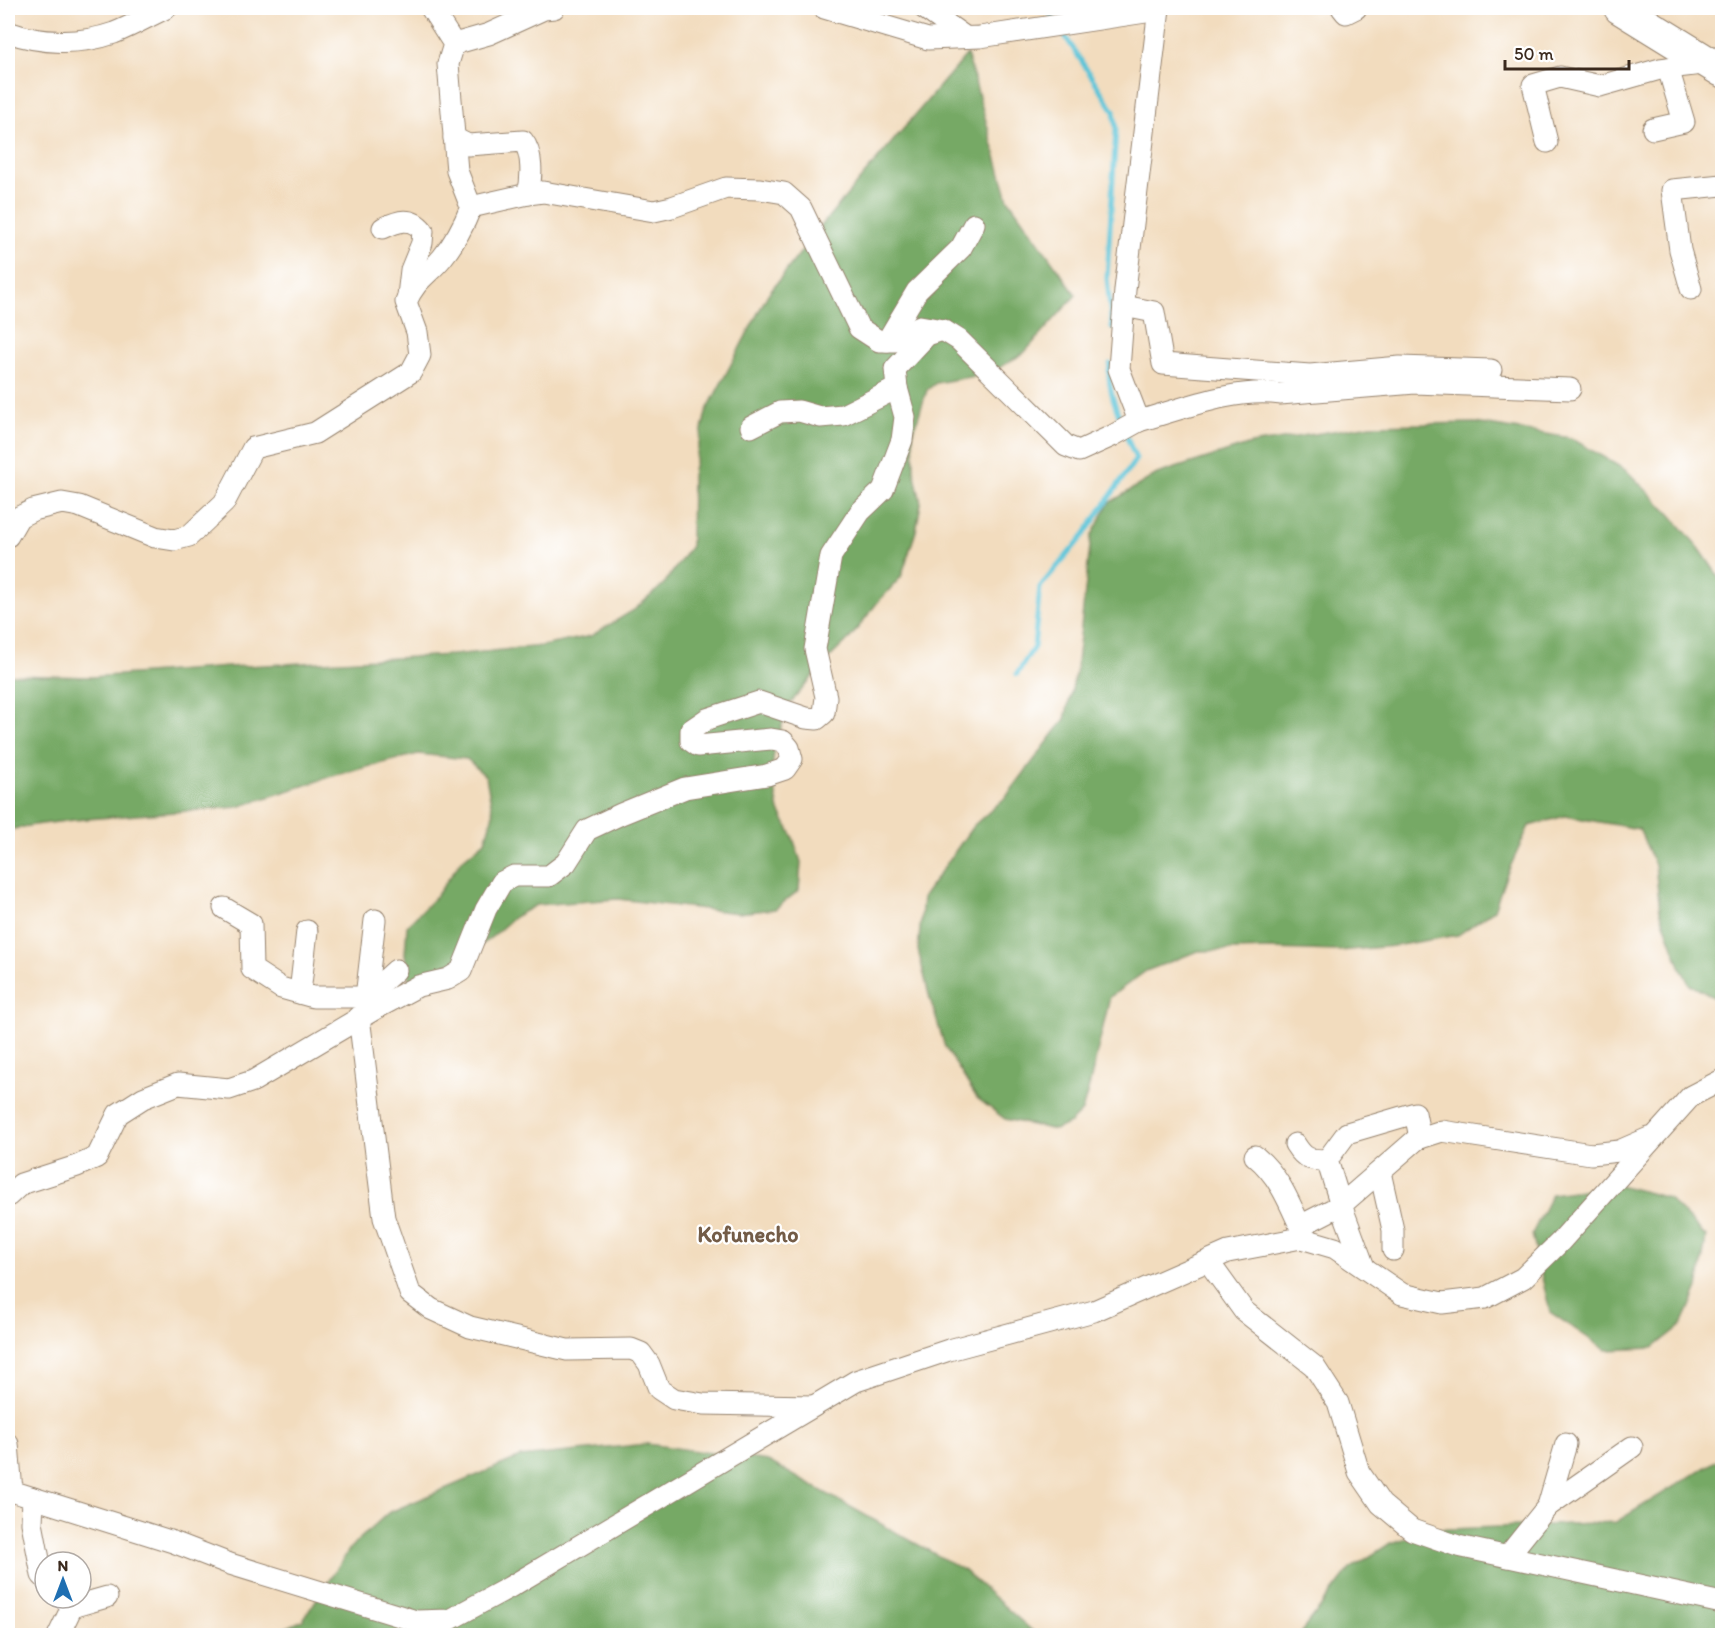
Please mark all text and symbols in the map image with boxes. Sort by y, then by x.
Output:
scale bar [1505,33,1630,71]
text: 50 m [1514,43,1554,65]
district label: Kofunecho [697,1221,799,1248]
north arrow [33,1550,93,1610]
text: N [58,1556,68,1575]

